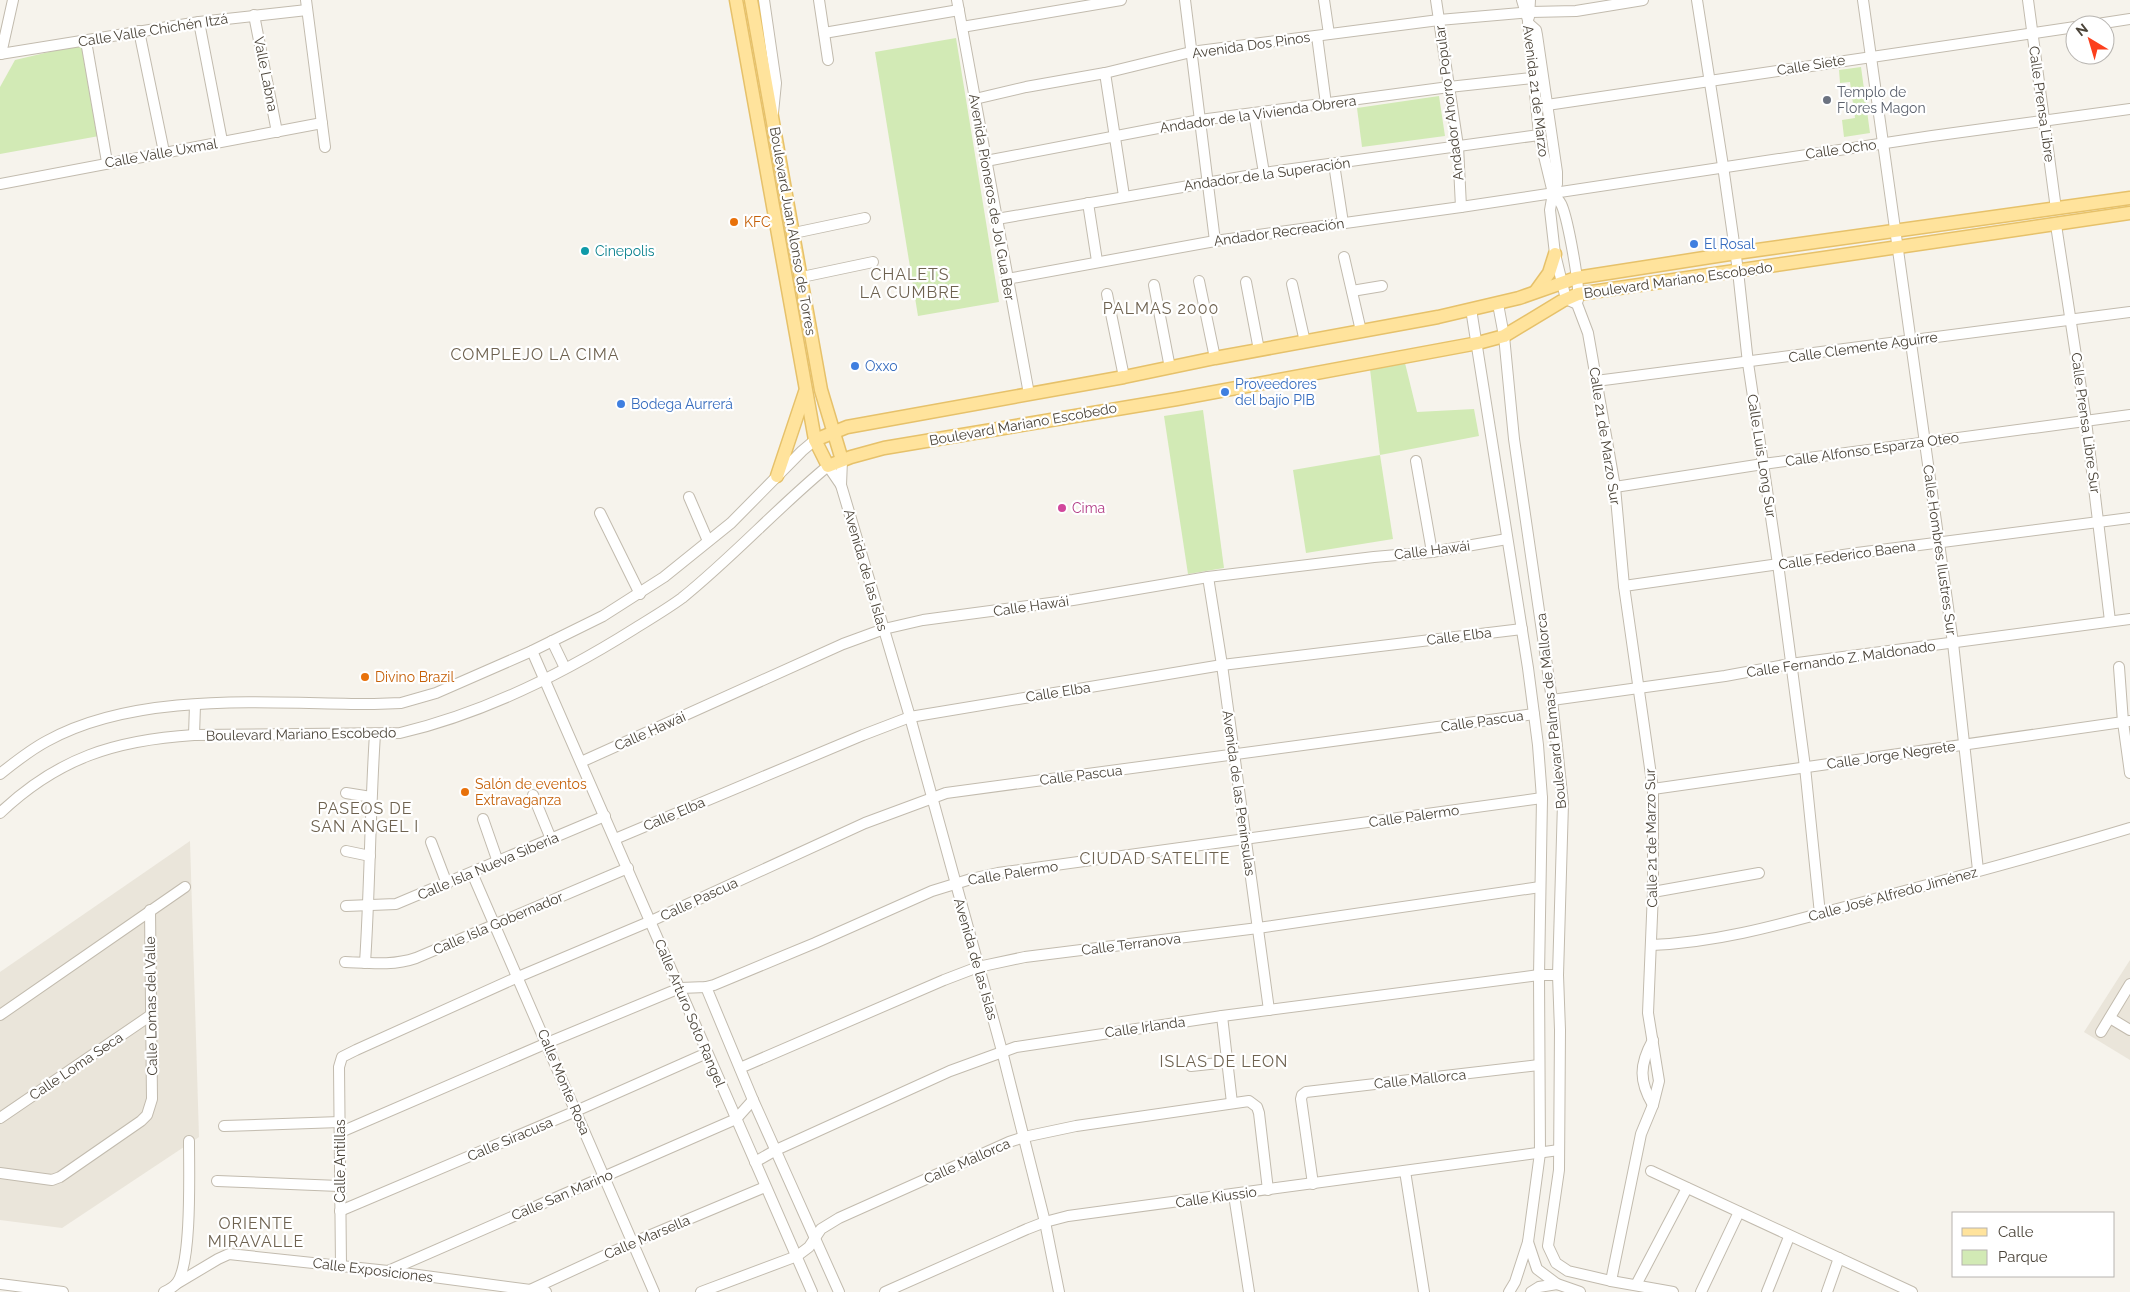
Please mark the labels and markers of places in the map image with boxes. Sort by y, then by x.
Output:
place label: Templo de Flores Magon [1837,84,1926,116]
marker: Templo de Flores Magon [1821,94,1833,106]
place label: KFC [744,214,771,230]
marker: KFC [728,216,740,228]
place label: El Rosal [1704,236,1755,252]
marker: El Rosal [1688,238,1700,250]
place label: Cinepolis [595,243,655,259]
marker: Cinepolis [579,245,591,257]
place label: Oxxo [865,358,898,374]
marker: Oxxo [849,360,861,372]
place label: Proveedores del bajío PIB [1235,376,1317,408]
marker: Proveedores del bajío PIB [1219,386,1231,398]
place label: Bodega Aurrerá [631,396,733,412]
marker: Bodega Aurrerá [615,398,627,410]
place label: Cima [1072,500,1105,516]
marker: Cima [1056,502,1068,514]
place label: Divino Brazil [375,669,454,685]
marker: Divino Brazil [359,671,371,683]
place label: Salón de eventos Extravaganza [475,776,587,808]
marker: Salón de eventos Extravaganza [459,786,471,798]

